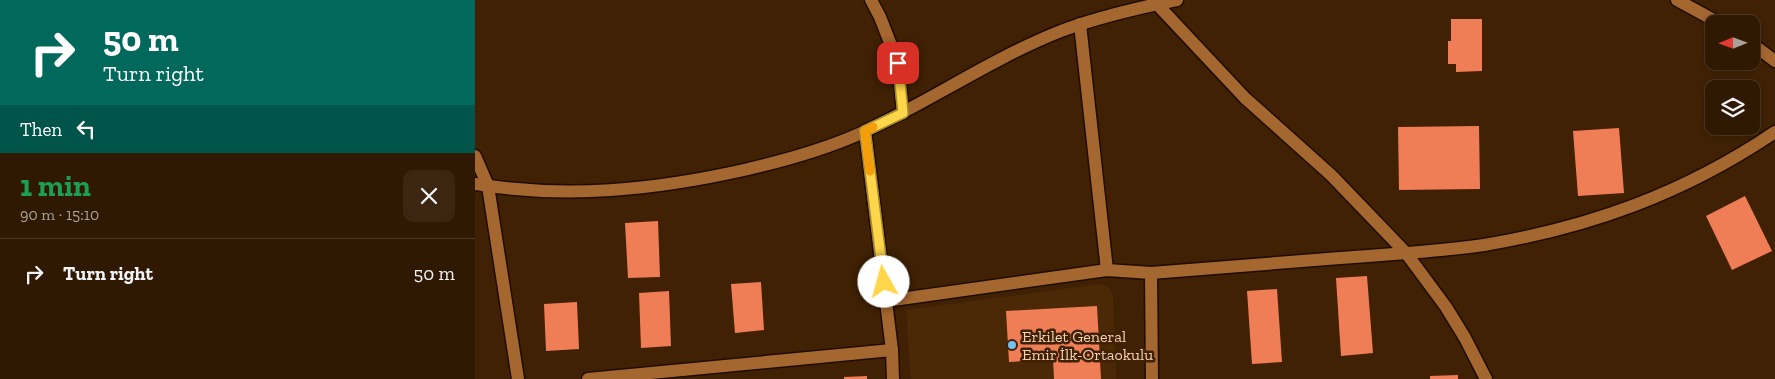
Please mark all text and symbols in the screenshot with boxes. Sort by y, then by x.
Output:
north arrow [1705,15,1760,70]
map controls [1705,15,1760,135]
text: 50 m [103,18,179,60]
icon: right [20,20,85,85]
pin [877,42,919,84]
icon: arrive [884,49,912,77]
text: Turn right [103,60,204,87]
button: layers [1705,80,1760,135]
icon: left [72,115,100,143]
text: Then [20,118,62,141]
text: 1 min [20,168,91,204]
button: close [403,170,455,222]
text: 90 m · 15:10 [20,205,99,224]
position arrow [857,255,909,307]
icon: right [20,260,48,288]
text: Turn right [63,262,153,285]
text: 50 m [414,262,455,285]
place label: Erkilet General Emir İlk-Ortaokulu [1022,327,1153,364]
marker: Erkilet General Emir İlk-Ortaokulu [1006,339,1018,351]

